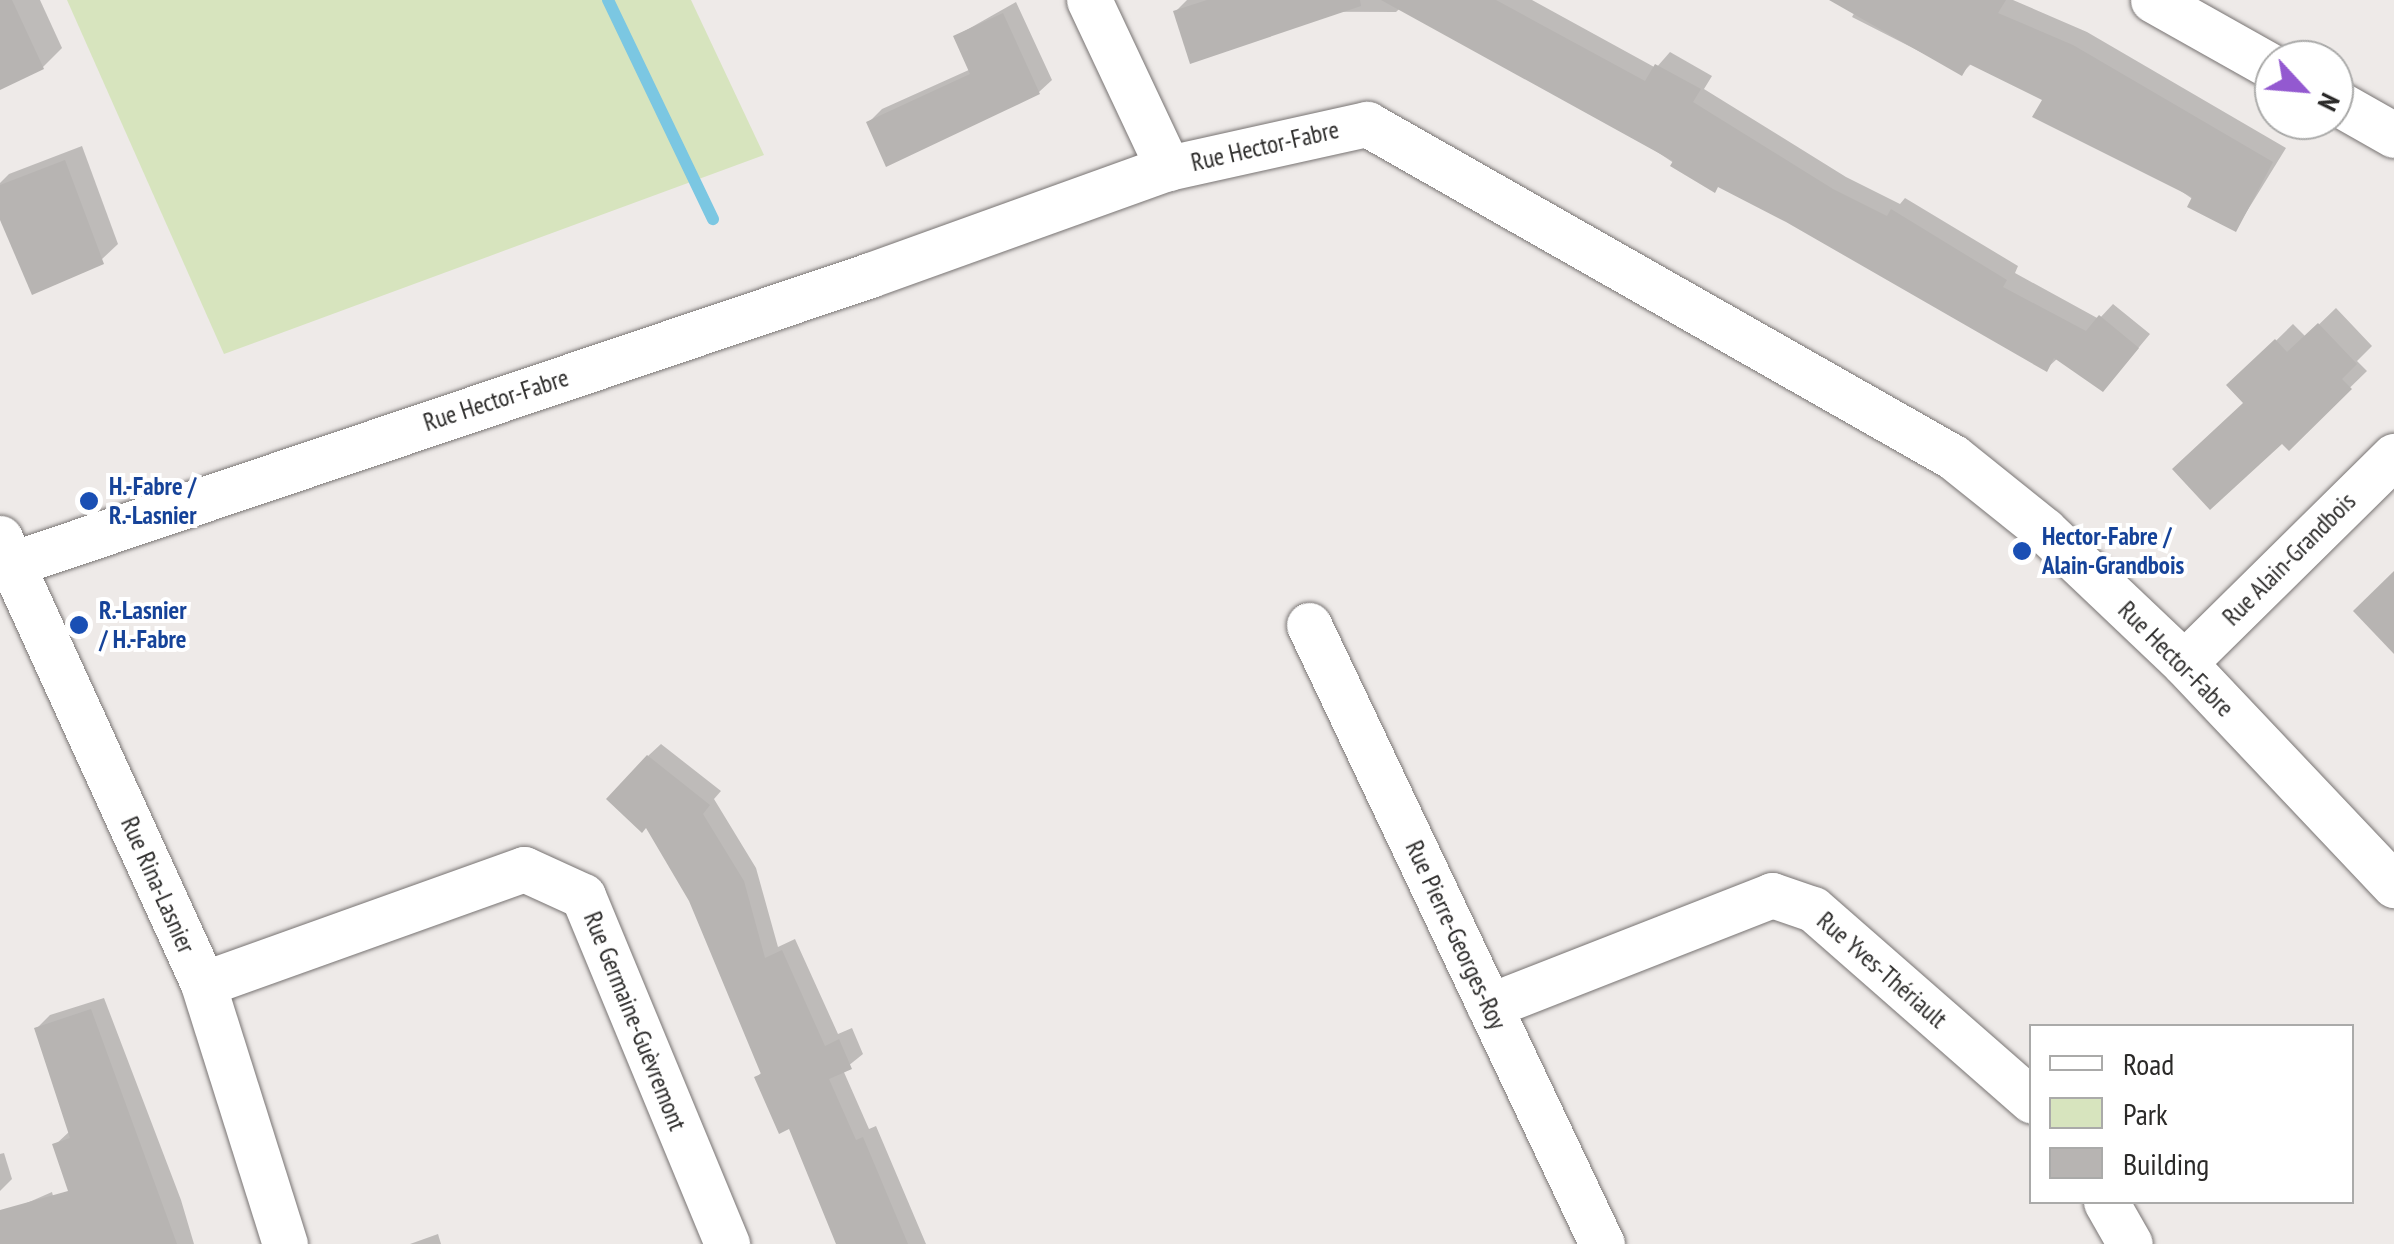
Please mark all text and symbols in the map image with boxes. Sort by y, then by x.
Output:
north arrow [2254,40,2354,140]
text: N [2310,88,2350,117]
street label: Rue Hector-Fabre [1188,114,1342,178]
street label: Rue Hector-Fabre [420,362,572,438]
place label: H.-Fabre / R.-Lasnier [109,472,197,531]
street label: Rue Alain-Grandbois [2216,486,2362,632]
marker: H.-Fabre / R.-Lasnier [78,490,100,512]
place label: Hector-Fabre / Alain-Grandbois [2042,522,2184,581]
marker: Hector-Fabre / Alain-Grandbois [2011,540,2033,562]
street label: Rue Hector-Fabre [2112,595,2240,723]
place label: R.-Lasnier / H.-Fabre [99,596,187,655]
marker: R.-Lasnier / H.-Fabre [68,614,90,636]
street label: Rue Rina-Lasnier [115,812,201,958]
street label: Rue Pierre-Georges-Roy [1399,836,1513,1034]
street label: Rue Yves-Thériault [1811,905,1953,1035]
street label: Rue Germaine-Guèvremont [577,907,693,1135]
legend [2029,1024,2354,1204]
text: Road [2123,1044,2174,1083]
text: Park [2123,1094,2168,1133]
text: Building [2123,1144,2209,1183]

